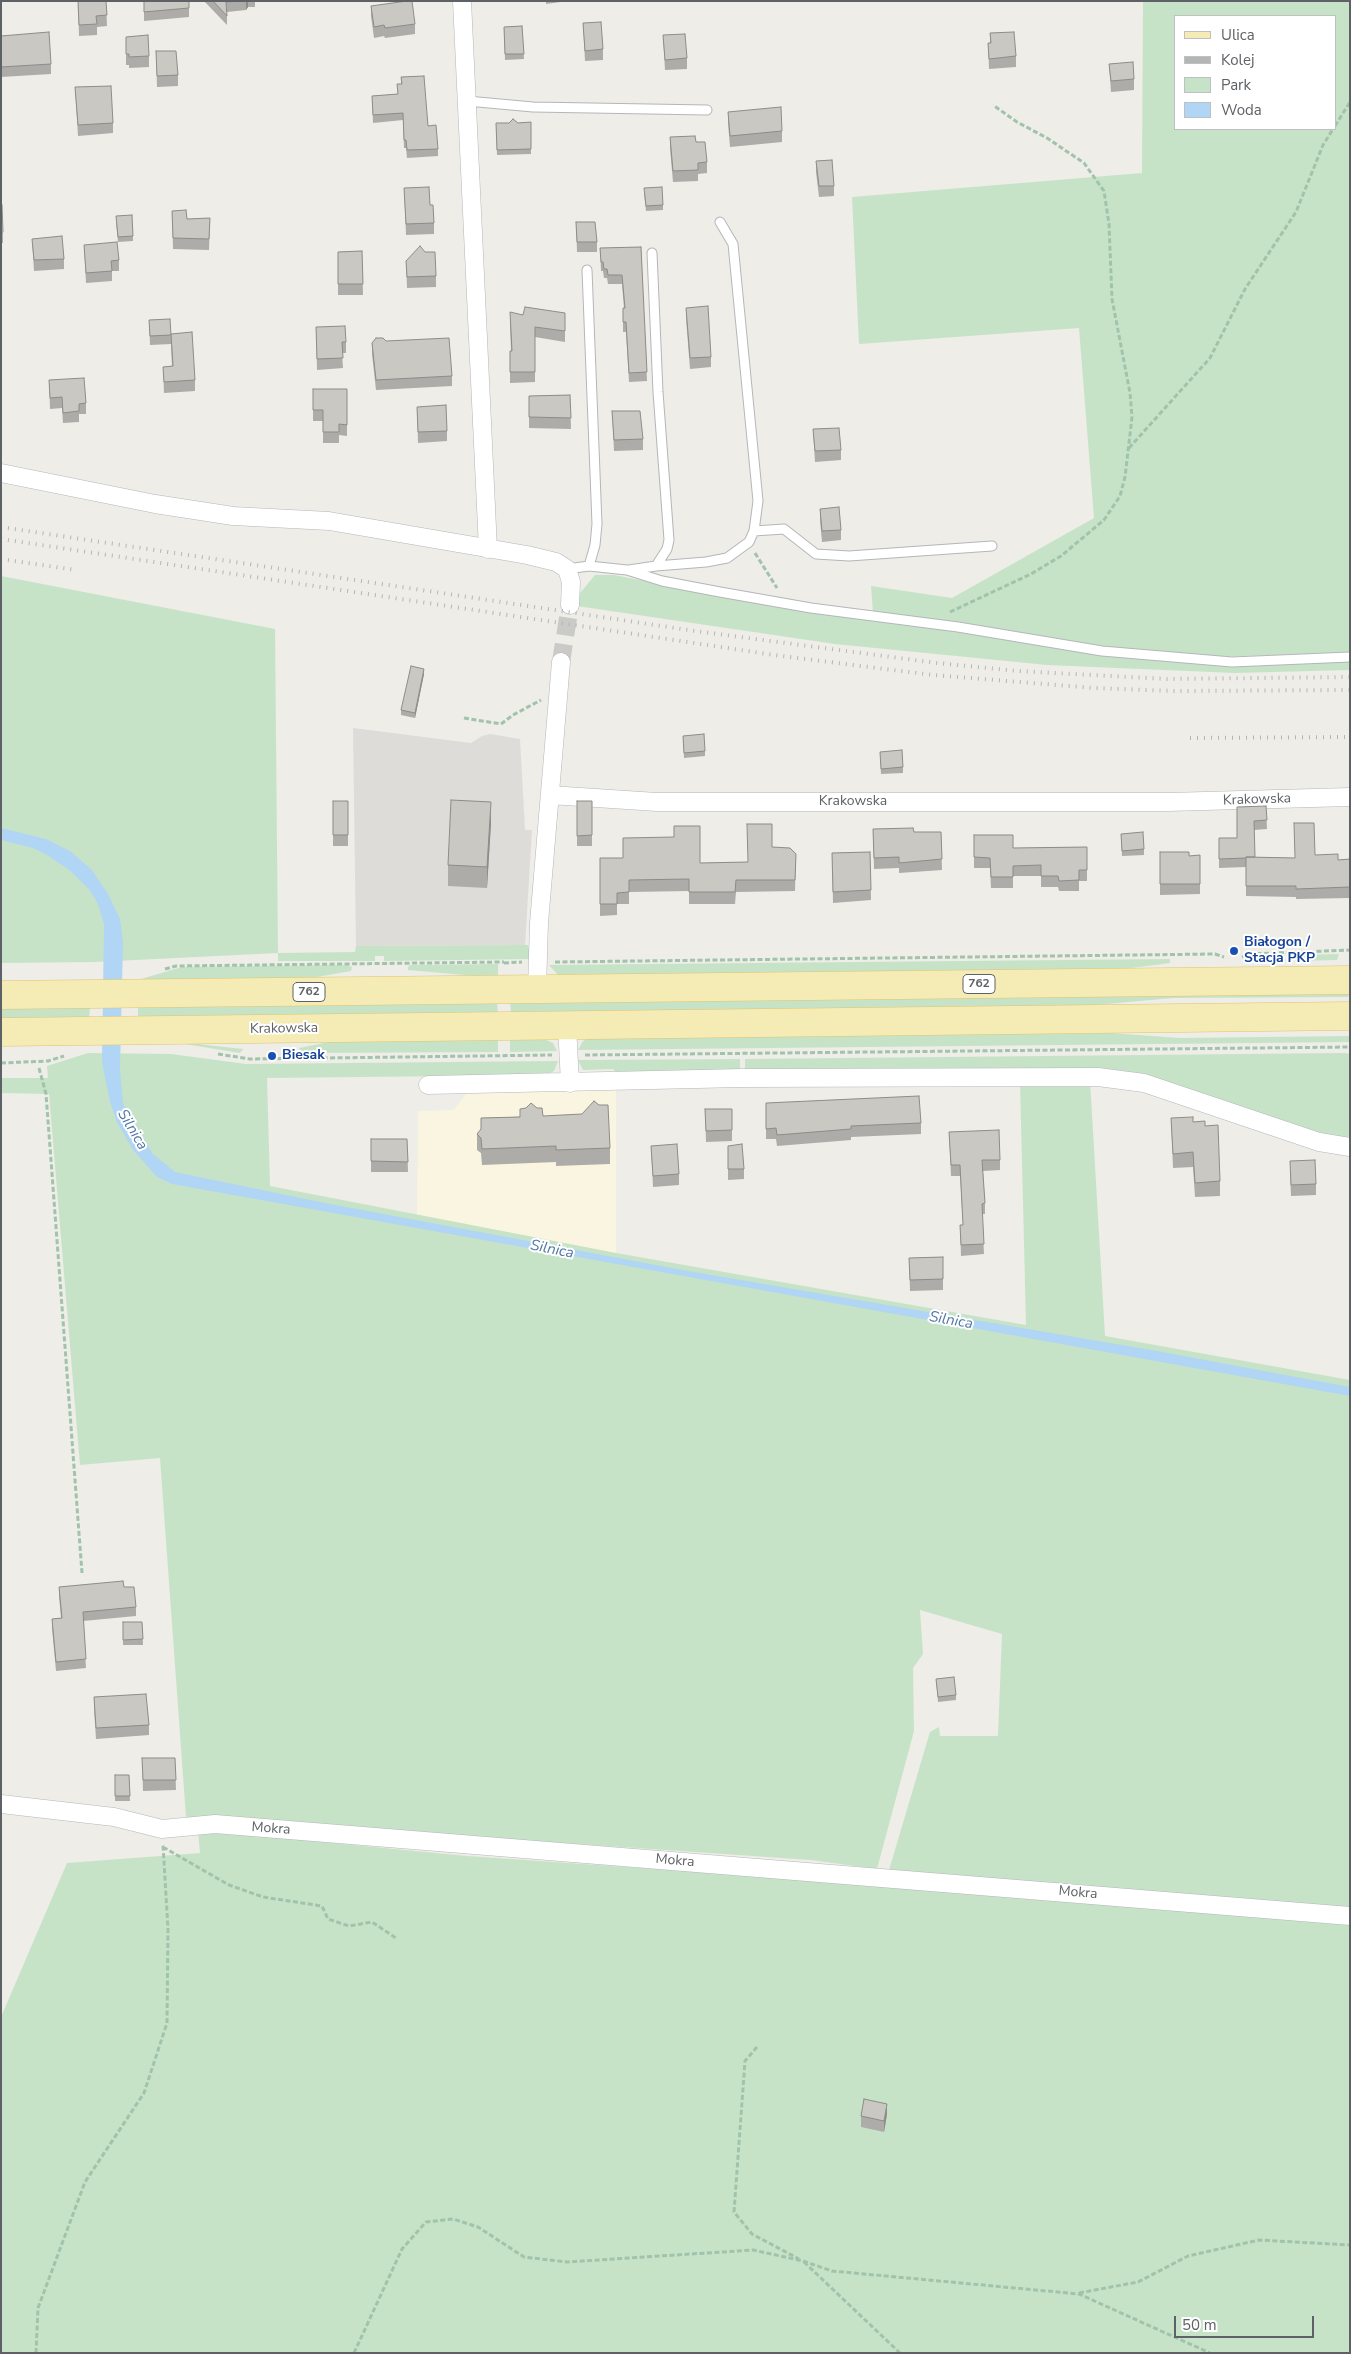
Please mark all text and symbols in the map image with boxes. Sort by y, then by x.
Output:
legend [1174,15,1336,130]
text: Ulica [1221,25,1255,45]
text: Kolej [1221,50,1254,70]
text: Park [1221,75,1251,95]
text: Woda [1221,100,1262,120]
street label: Krakowska [1223,790,1291,810]
street label: Krakowska [819,794,887,810]
place label: Białogon / Stacja PKP [1244,935,1315,968]
marker: Białogon / Stacja PKP [1228,945,1240,957]
road number: 762 [963,974,995,994]
road number: 762 [293,982,325,1002]
street label: Krakowska [250,1020,318,1038]
place label: Biesak [282,1048,325,1064]
marker: Biesak [266,1050,278,1062]
water label: Silnica [113,1107,151,1153]
water label: Silnica [529,1237,575,1263]
water label: Silnica [928,1308,974,1334]
street label: Mokra [251,1819,291,1839]
street label: Mokra [655,1851,695,1871]
street label: Mokra [1058,1883,1098,1903]
scale bar [1176,2306,1316,2338]
text: 50 m [1182,2315,1217,2335]

